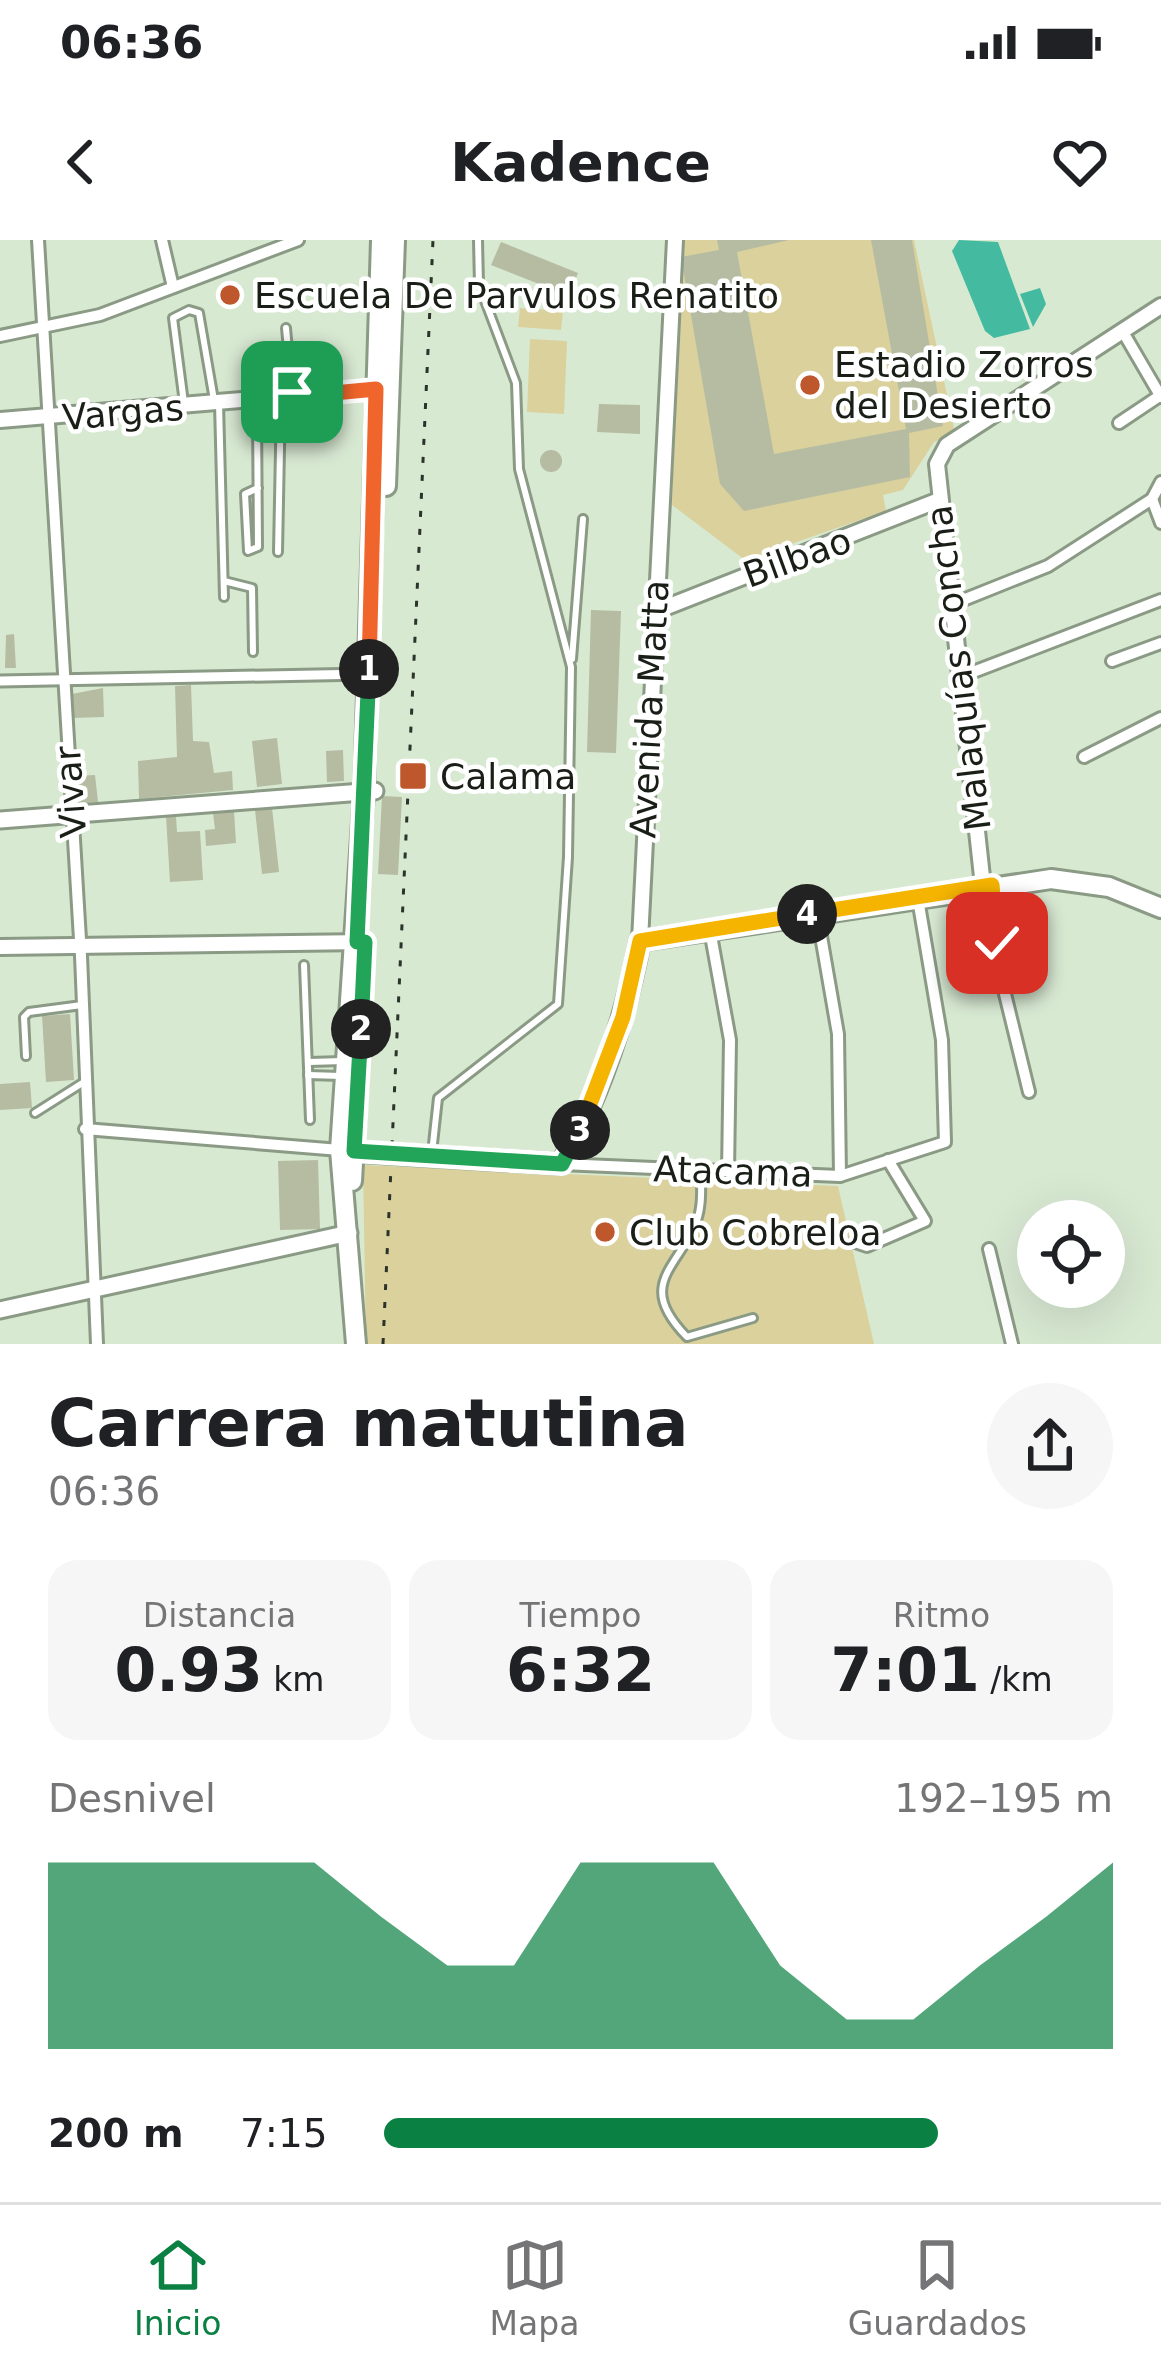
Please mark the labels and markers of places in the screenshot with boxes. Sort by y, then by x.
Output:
place label: Escuela De Parvulos Renatito [254,275,779,316]
marker: Escuela De Parvulos Renatito [217,282,243,308]
pin [241,341,343,443]
place label: Estadio Zorros del Desierto [834,344,1094,426]
marker: Estadio Zorros del Desierto [797,372,823,398]
pin: 1 [339,639,399,699]
place label: Calama [440,756,576,797]
marker: Calama [397,760,429,792]
pin: 4 [777,884,837,944]
pin [946,892,1048,994]
pin: 2 [331,999,391,1059]
pin: 3 [550,1100,610,1160]
place label: Club Cobreloa [629,1212,882,1253]
marker: Club Cobreloa [592,1219,618,1245]

